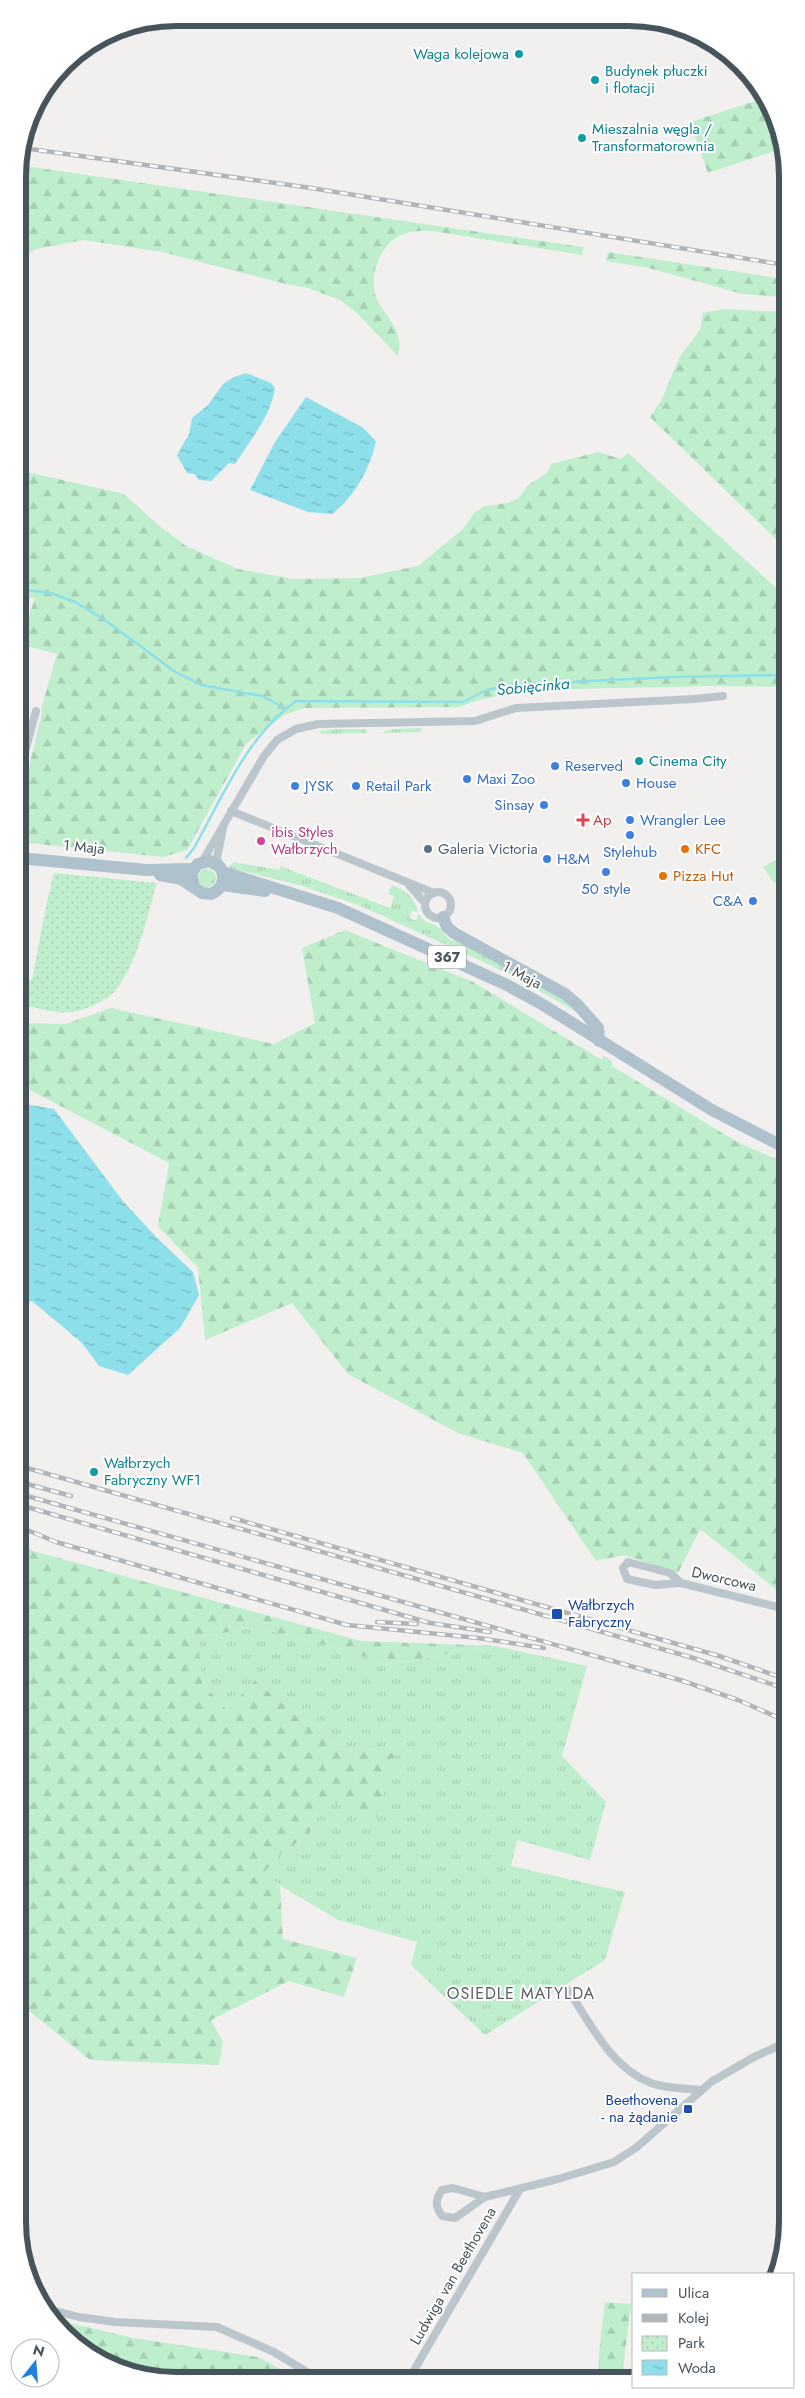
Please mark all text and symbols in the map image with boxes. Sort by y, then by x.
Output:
place label: Waga kolejowa [413,43,509,65]
marker: Waga kolejowa [513,48,525,60]
place label: Budynek płuczki i flotacji [605,60,708,99]
marker: Budynek płuczki i flotacji [589,74,601,86]
place label: Mieszalnia węgla / Transformatorownia [592,118,714,157]
marker: Mieszalnia węgla / Transformatorownia [576,132,588,144]
water label: Sobięcinka [496,672,571,701]
place label: Cinema City [649,750,727,772]
place label: Reserved [565,755,623,777]
marker: Cinema City [633,755,645,767]
marker: Reserved [549,760,561,772]
place label: Maxi Zoo [477,768,535,790]
place label: House [636,772,677,794]
marker: Maxi Zoo [461,773,473,785]
place label: JYSK [303,775,334,797]
place label: Retail Park [366,775,432,797]
marker: House [620,777,632,789]
marker: JYSK [289,780,301,792]
marker: Retail Park [350,780,362,792]
place label: Sinsay [494,794,534,816]
marker: Sinsay [538,799,550,811]
place label: Ap [593,809,612,831]
place label: Wrangler Lee [640,809,726,831]
marker: Ap [577,814,589,826]
marker: Wrangler Lee [624,814,636,826]
place label: ibis Styles Wałbrzych [271,821,338,860]
marker: Stylehub [624,829,636,841]
street label: 1 Maja [62,834,106,860]
marker: ibis Styles Wałbrzych [255,835,267,847]
place label: Galeria Victoria [438,838,538,860]
place label: KFC [695,838,721,860]
place label: Stylehub [603,841,657,863]
marker: Galeria Victoria [422,843,434,855]
marker: KFC [679,843,691,855]
place label: H&M [557,848,590,870]
marker: H&M [541,853,553,865]
place label: Pizza Hut [673,865,734,887]
marker: 50 style [600,866,612,878]
marker: Pizza Hut [657,870,669,882]
place label: 50 style [581,878,631,900]
place label: C&A [713,890,743,912]
marker: C&A [747,895,759,907]
road number: 367 [428,946,466,969]
street label: 1 Maja [498,956,546,994]
place label: Wałbrzych Fabryczny WF1 [104,1452,201,1491]
marker: Wałbrzych Fabryczny WF1 [88,1466,100,1478]
street label: Dworcowa [689,1561,759,1597]
place label: Wałbrzych Fabryczny [568,1594,635,1633]
marker: Wałbrzych Fabryczny [550,1607,564,1621]
district label: OSIEDLE MATYLDA [447,1982,595,2005]
place label: Beethovena - na żądanie [601,2089,678,2128]
marker: Beethovena - na żądanie [682,2103,694,2115]
street label: Ludwiga van Beethovena [405,2203,501,2349]
legend [632,2273,795,2388]
text: Ulica [678,2282,709,2304]
text: Kolej [678,2307,709,2329]
text: Park [678,2332,705,2354]
north arrow [10,2338,60,2388]
text: N [31,2339,47,2362]
text: Woda [678,2357,716,2379]

